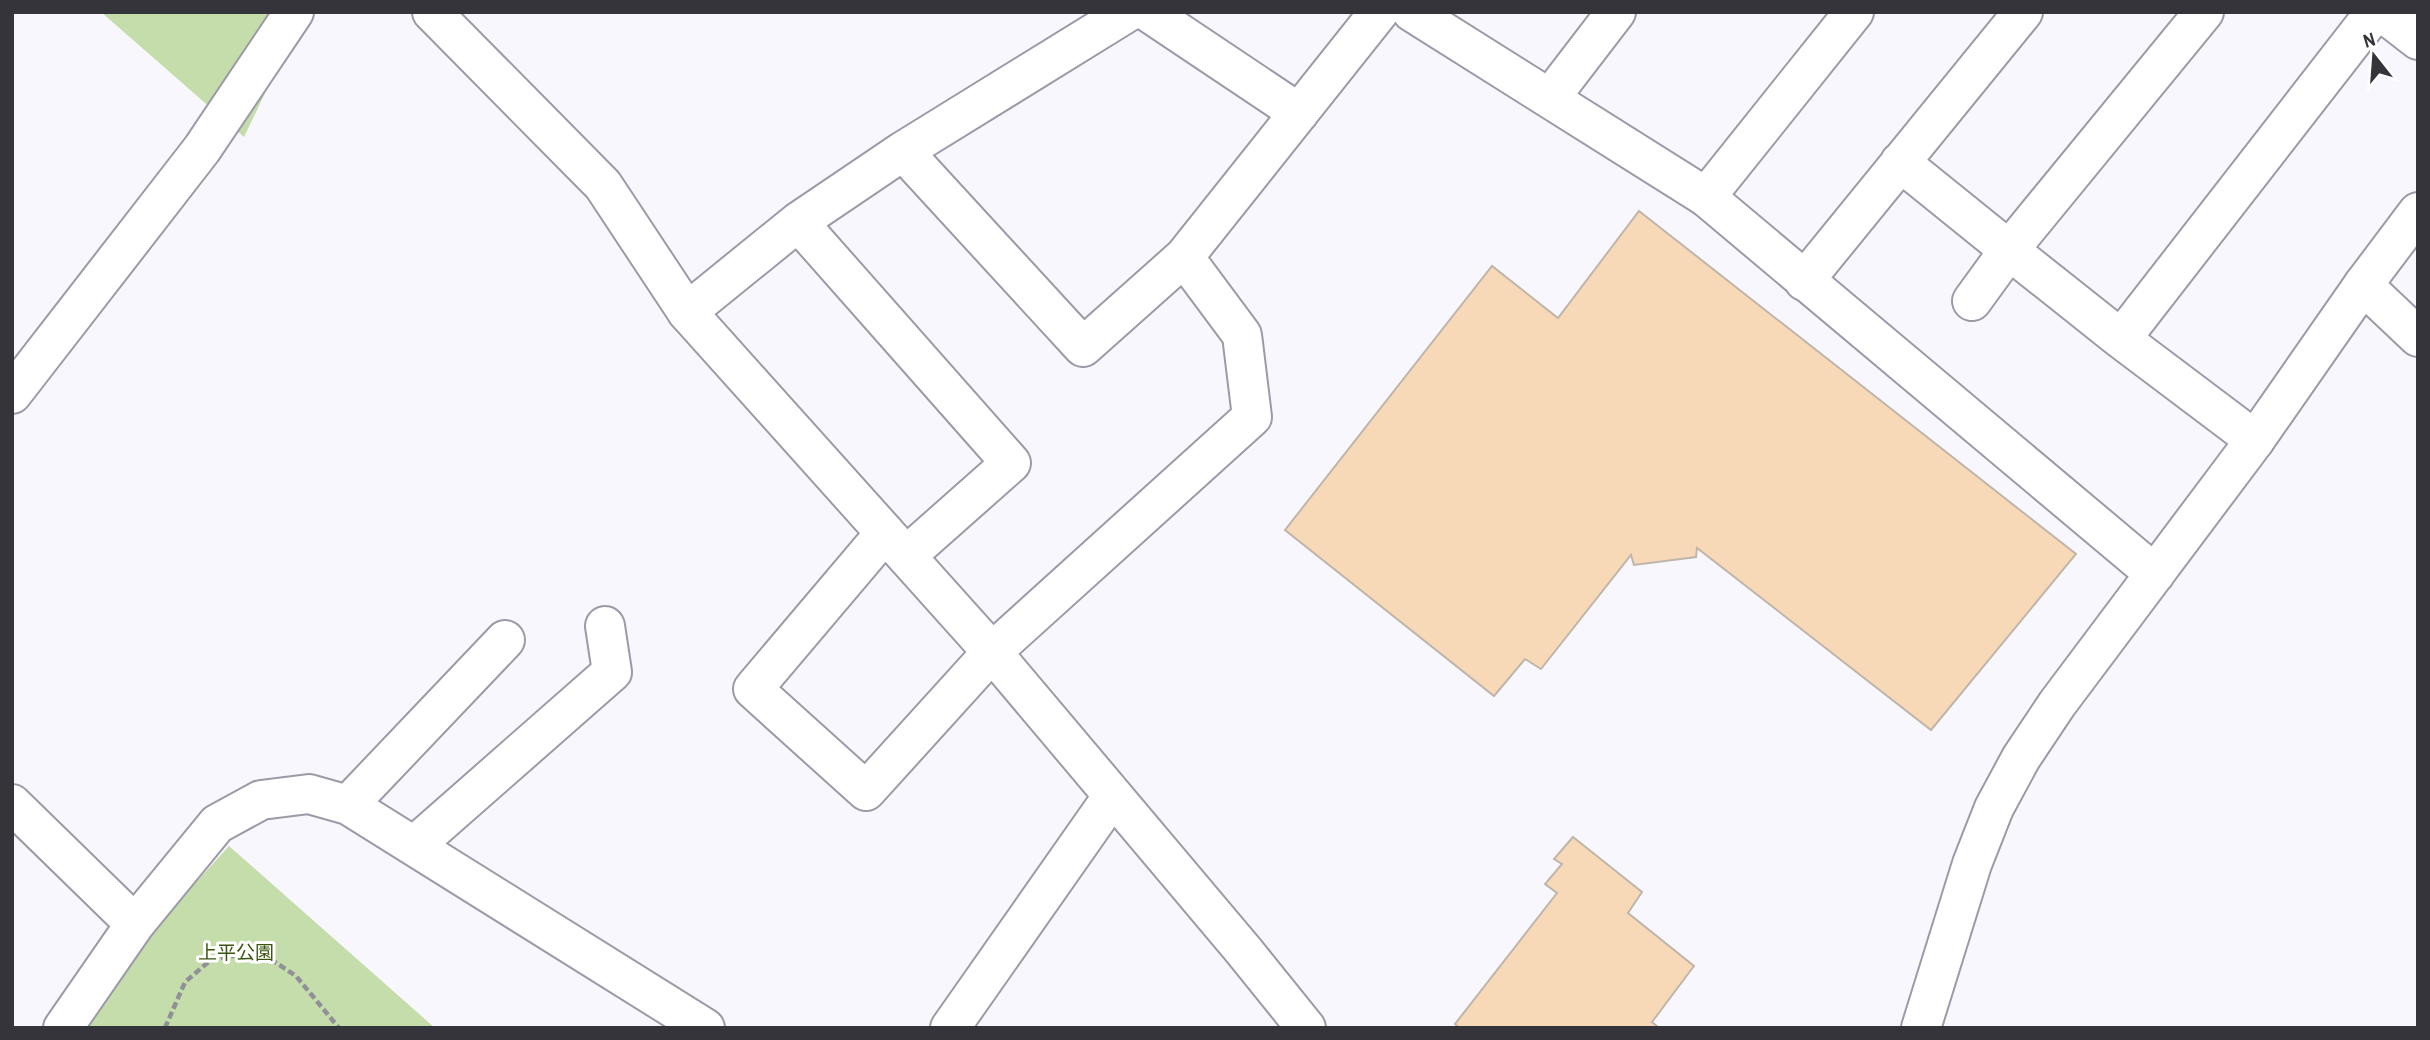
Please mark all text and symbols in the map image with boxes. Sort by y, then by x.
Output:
north arrow [2339,21,2409,91]
text: N [2360,26,2378,54]
park label: 上平公園 [198,939,274,965]

